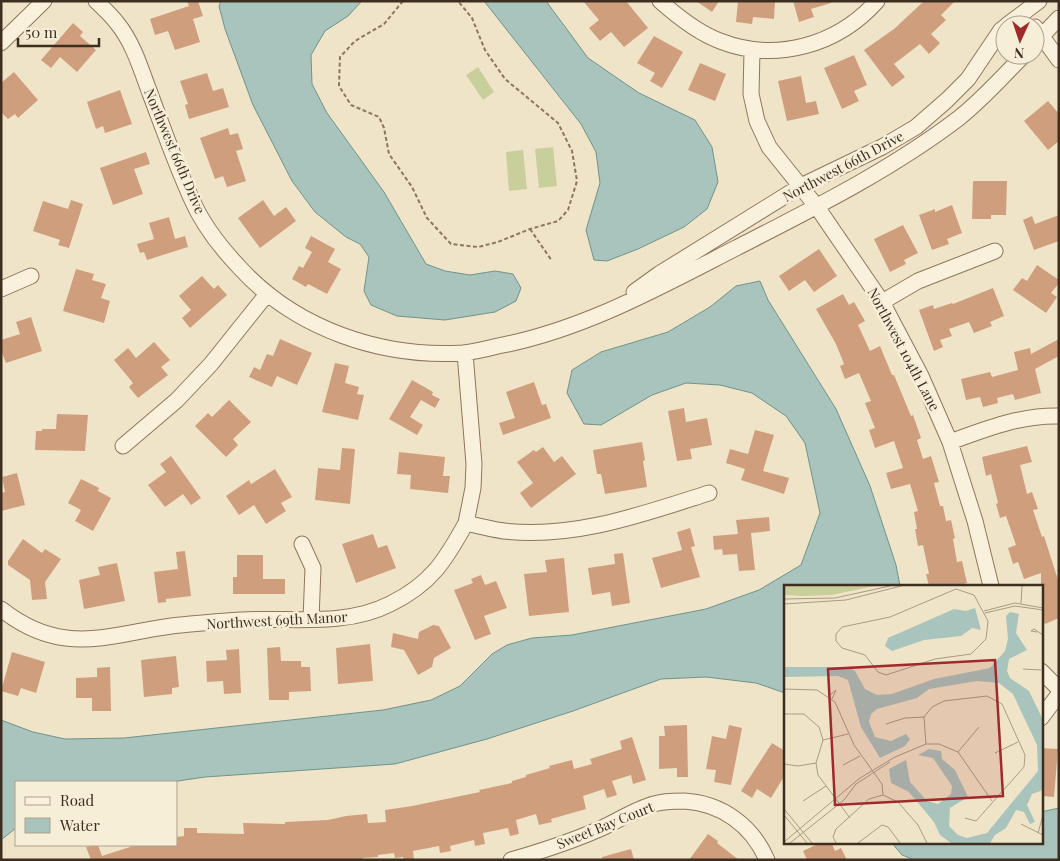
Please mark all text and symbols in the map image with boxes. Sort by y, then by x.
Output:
scale bar [18,15,99,47]
north arrow [995,15,1045,65]
text: 50 m [25,22,58,42]
text: N [1014,44,1025,63]
street label: Northwest 66th Drive [140,86,210,216]
street label: Northwest 66th Drive [779,126,907,206]
street label: Northwest 104th Lane [864,284,944,414]
inset map [784,585,1042,844]
street label: Northwest 69th Manor [206,607,349,633]
legend [15,781,178,846]
text: Road [60,790,94,810]
street label: Sweet Bay Court [554,797,657,853]
text: Water [59,815,100,835]

